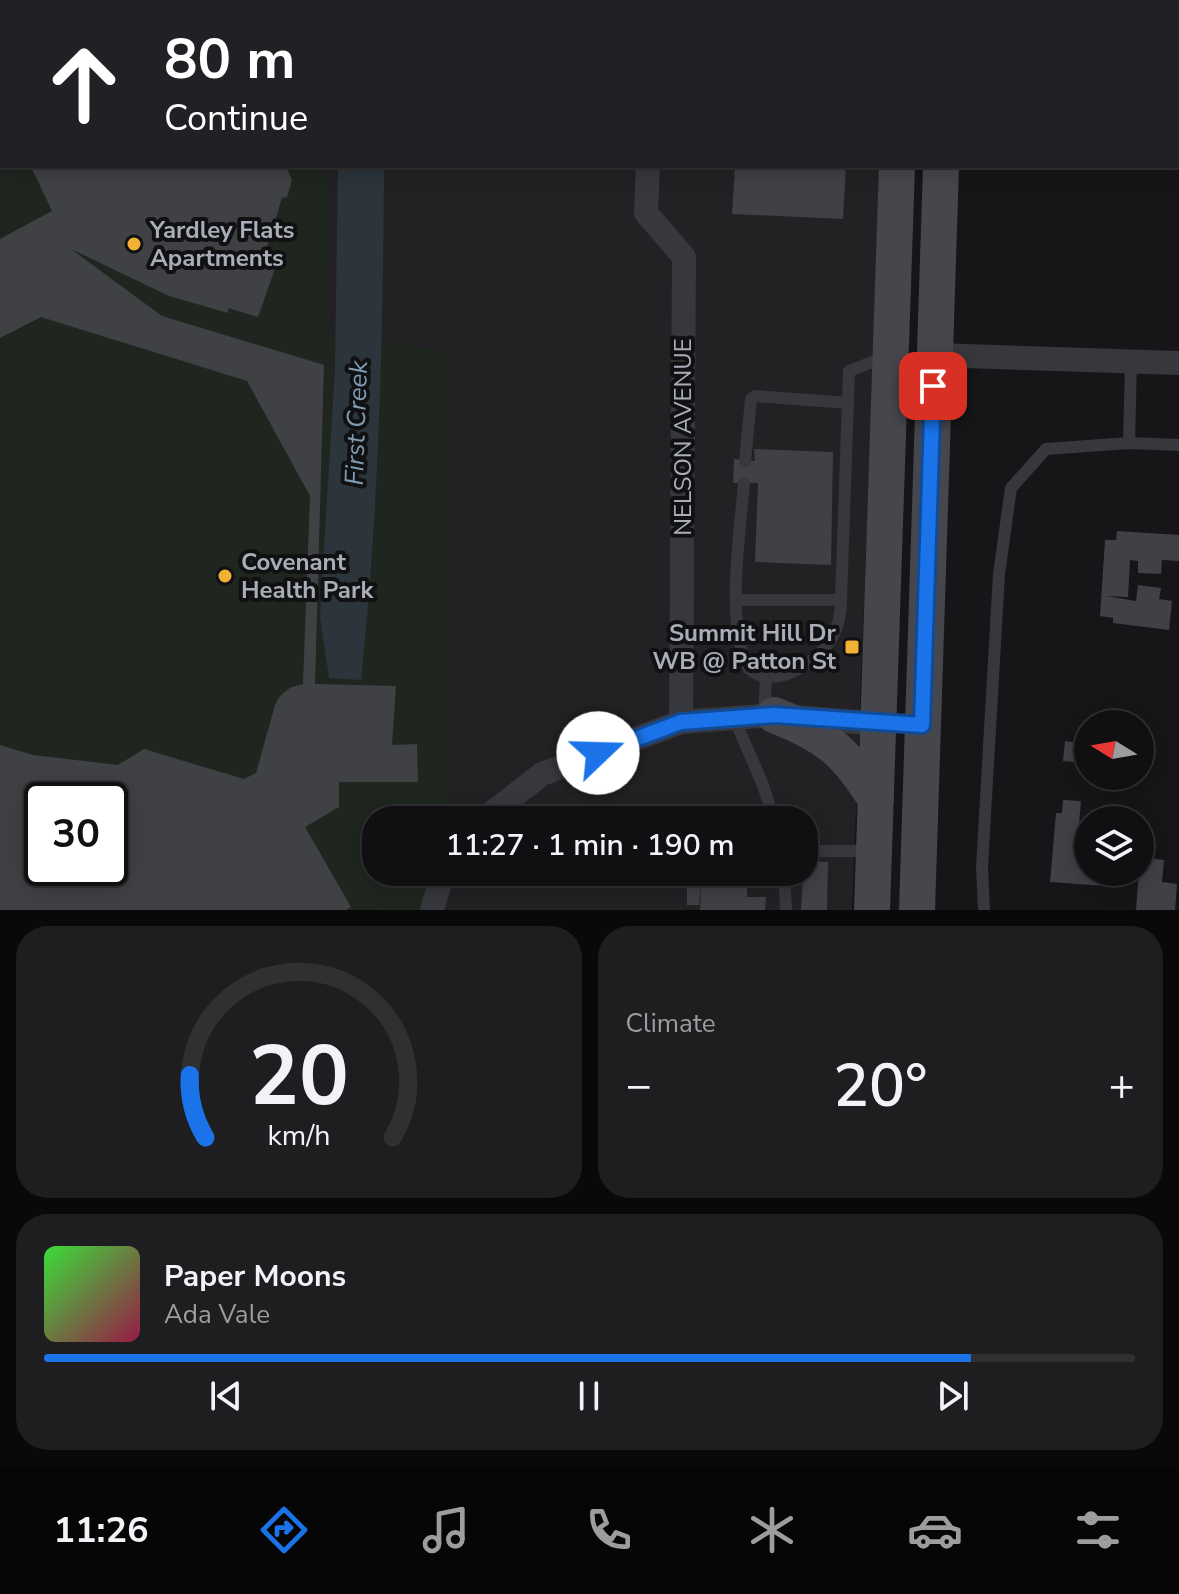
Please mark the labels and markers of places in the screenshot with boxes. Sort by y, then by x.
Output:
place label: Yardley Flats Apartments [149,214,294,274]
marker: Yardley Flats Apartments [125,235,143,253]
pin [899,352,967,420]
place label: Covenant Health Park [241,546,374,606]
marker: Covenant Health Park [216,567,234,585]
place label: Summit Hill Dr WB @ Patton St [653,617,837,677]
marker: Summit Hill Dr WB @ Patton St [843,638,861,656]

